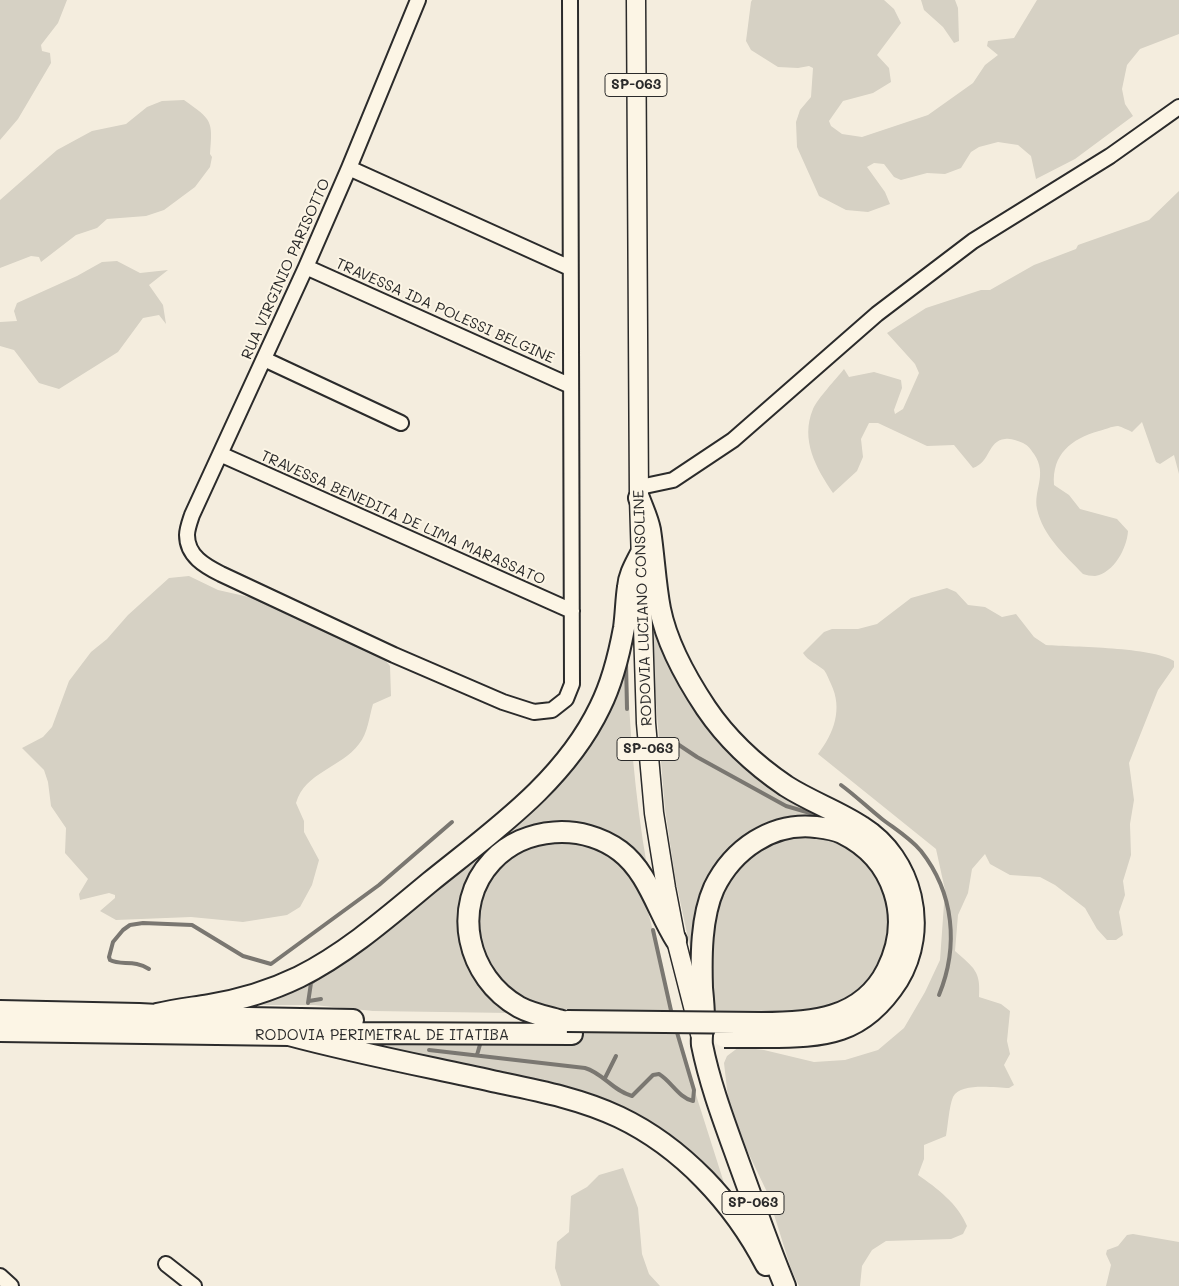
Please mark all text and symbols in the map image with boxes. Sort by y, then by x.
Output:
road number: SP-063 [605,74,667,96]
street label: RUA VIRGINIO PARISOTTO [238,176,334,362]
street label: TRAVESSA IDA POLESSI BELGINE [333,254,557,368]
street label: TRAVESSA BENEDITA DE LIMA MARASSATO [258,447,548,589]
street label: RODOVIA LUCIANO CONSOLINE [630,490,656,726]
road number: SP-063 [617,738,679,761]
street label: RODOVIA PERIMETRAL DE ITATIBA [255,1026,509,1044]
road number: SP-063 [722,1192,784,1214]

